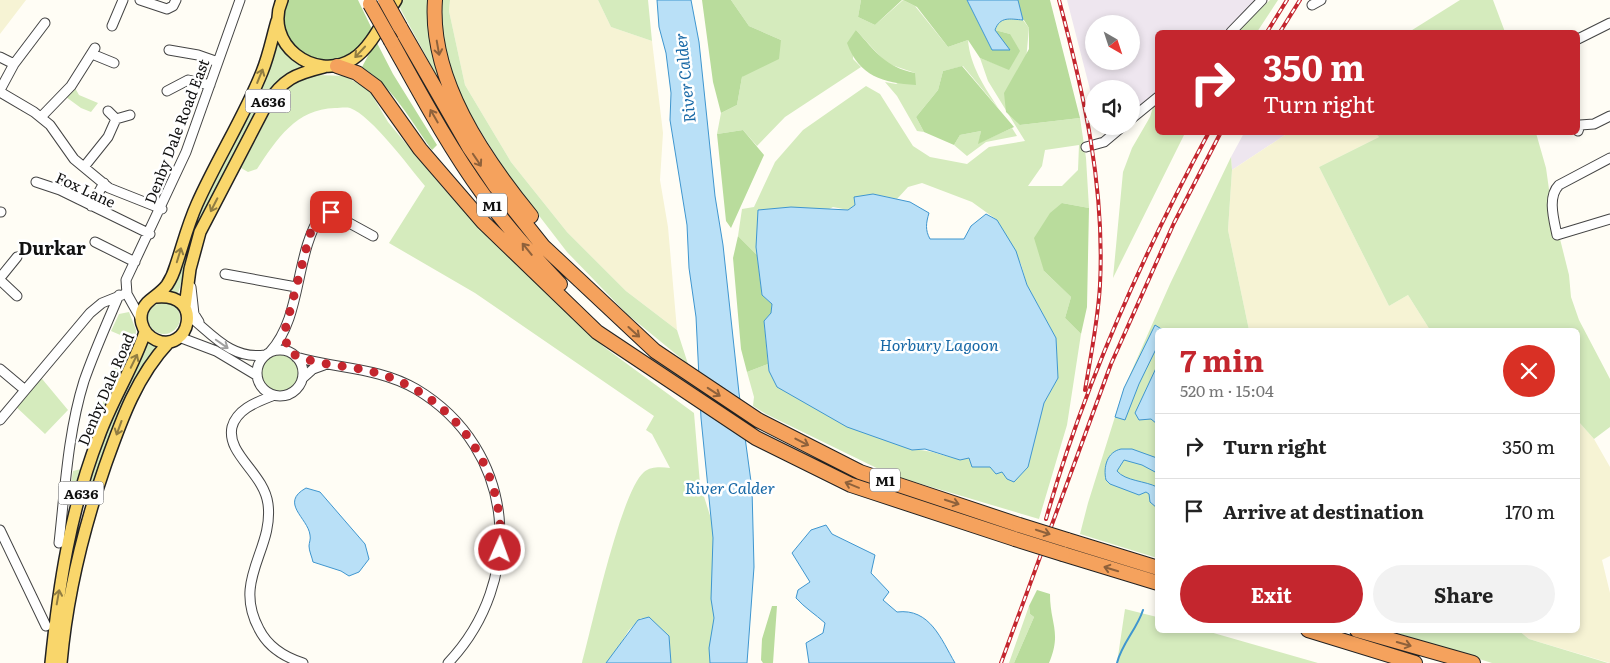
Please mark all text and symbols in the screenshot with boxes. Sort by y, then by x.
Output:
north arrow [1085,15,1140,70]
map controls [1085,15,1140,135]
water label: River Calder [667,32,701,124]
one-way arrow [434,40,444,56]
text: 350 m [1263,40,1365,92]
one-way arrow [354,45,366,58]
icon: right [1180,50,1245,115]
street label: Denby Dale Road East [138,55,214,207]
one-way arrow [257,68,266,83]
button: sound [1085,80,1140,135]
text: Turn right [1263,87,1375,120]
road number: A636 [246,90,290,112]
one-way arrow [428,110,438,124]
one-way arrow [472,152,482,166]
street label: Fox Lane [52,165,120,213]
pin [310,191,352,233]
road number: M1 [477,194,507,216]
one-way arrow [209,197,219,212]
icon: arrive [317,198,345,226]
district label: Durkar [18,234,86,261]
one-way arrow [522,243,533,256]
one-way arrow [175,248,184,263]
one-way arrow [627,326,640,338]
street label: Denby Dale Road [71,329,139,449]
water label: Horbury Lagoon [880,332,999,356]
text: 7 min [1180,337,1264,381]
one-way arrow [215,339,229,349]
button: close [1503,345,1555,397]
one-way arrow [129,353,139,368]
text: 520 m · 15:04 [1180,378,1274,402]
one-way arrow [707,387,721,397]
one-way arrow [114,420,123,435]
icon: right [1180,432,1208,460]
text: Turn right [1223,432,1327,460]
text: 350 m [1502,432,1555,460]
one-way arrow [794,438,809,447]
road number: M1 [870,468,900,492]
water label: River Calder [685,475,775,499]
one-way arrow [845,479,860,489]
road number: A636 [58,482,104,504]
icon: arrive [1180,497,1208,525]
text: Arrive at destination [1223,497,1424,525]
text: 170 m [1505,497,1555,525]
one-way arrow [944,498,960,508]
position arrow [473,523,525,575]
one-way arrow [1035,528,1051,538]
one-way arrow [1103,563,1119,573]
button: Exit [1180,565,1363,623]
button: Share [1373,565,1555,623]
one-way arrow [53,589,63,605]
one-way arrow [1395,639,1411,649]

